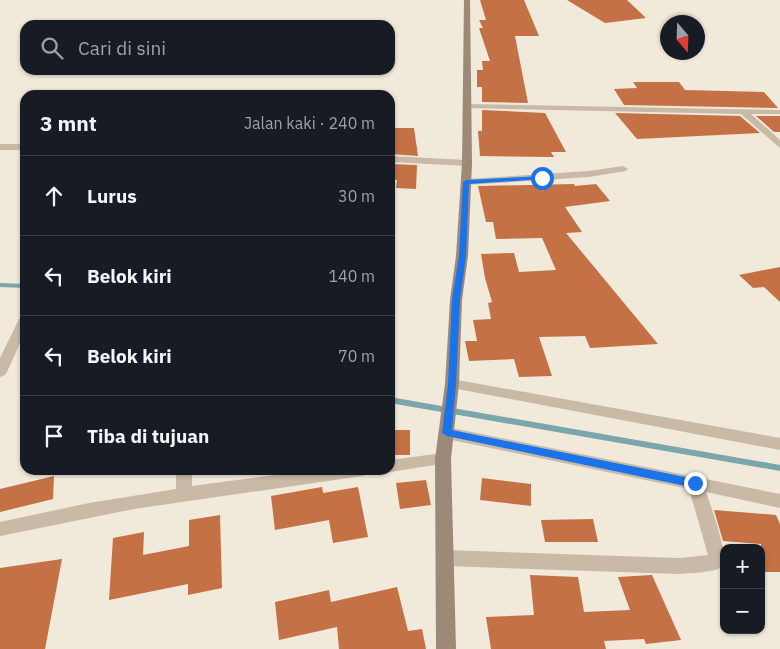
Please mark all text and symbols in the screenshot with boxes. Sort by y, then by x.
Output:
north arrow [660,15,705,60]
search box [20,20,395,75]
icon: search [38,34,66,62]
text: Cari di sini [78,36,166,60]
text: 3 mnt [40,109,97,137]
text: Jalan kaki · 240 m [244,113,375,133]
route start [531,167,554,190]
icon: ahead [40,182,68,210]
text: Lurus [87,184,137,208]
text: 30 m [338,186,375,206]
icon: left [40,262,68,290]
text: Belok kiri [87,264,172,288]
text: 140 m [328,266,375,286]
icon: left [40,342,68,370]
text: Belok kiri [87,344,172,368]
text: 70 m [338,346,375,366]
icon: arrive [40,422,68,450]
text: Tiba di tujuan [87,424,209,448]
route end [684,472,707,495]
map controls [720,544,765,634]
button: + [720,544,765,589]
button: − [720,589,765,634]

